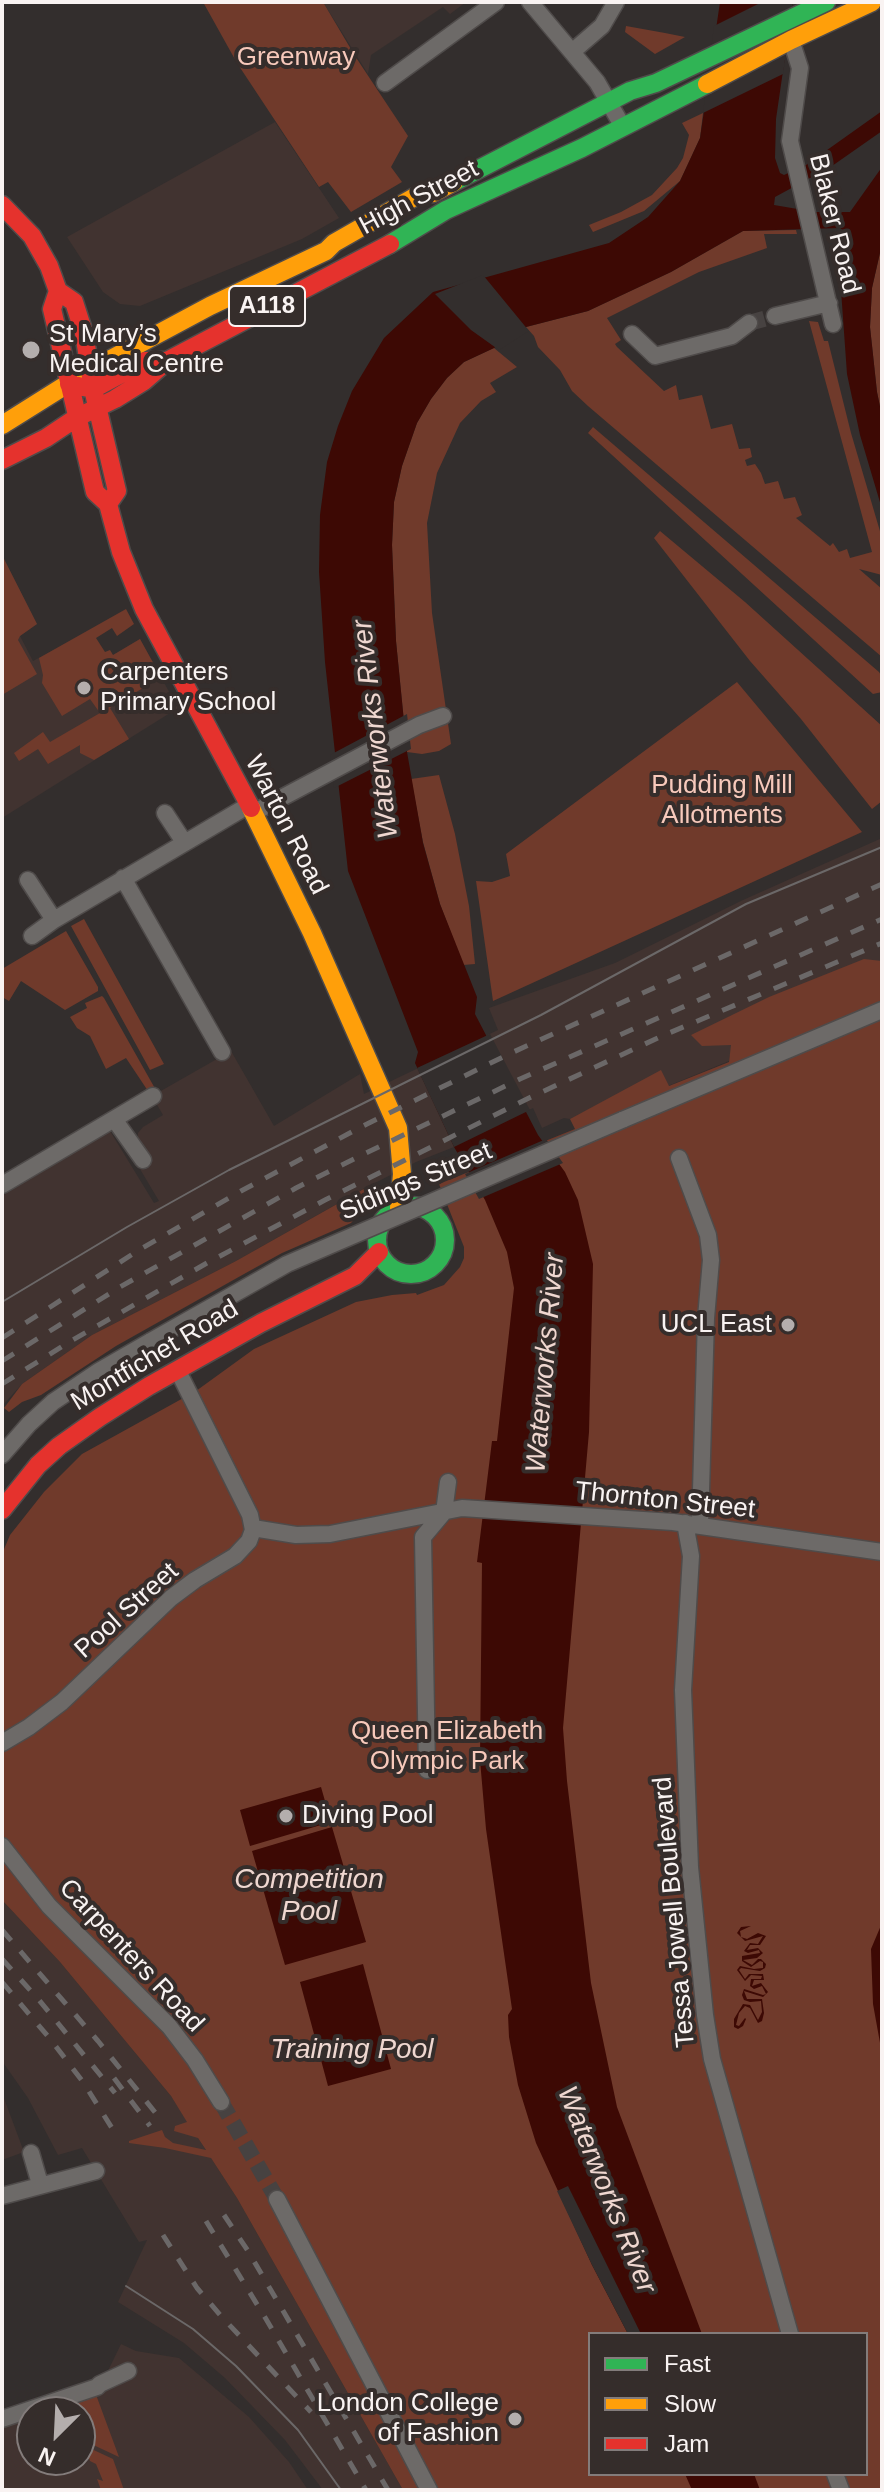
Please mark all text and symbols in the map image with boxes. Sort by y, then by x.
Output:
park label: Greenway [237,42,355,74]
street label: Blaker Road [802,151,866,297]
street label: High Street [354,154,484,242]
road number: A118 [229,286,305,326]
place label: St Mary’s Medical Centre [49,319,224,380]
marker: St Mary’s Medical Centre [20,339,42,361]
water label: Waterworks River [346,618,406,840]
place label: Carpenters Primary School [100,657,276,718]
marker: Carpenters Primary School [75,679,93,697]
street label: Warton Road [238,750,334,900]
park label: Pudding Mill Allotments [651,770,793,832]
street label: Sidings Street [335,1136,497,1228]
water label: Waterworks River [520,1252,572,1474]
street label: Montfichet Road [66,1294,244,1418]
place label: UCL East [661,1309,772,1341]
marker: UCL East [779,1316,797,1334]
street label: Thornton Street [574,1476,756,1526]
street label: Pool Street [69,1556,185,1666]
park label: Queen Elizabeth Olympic Park [351,1716,543,1778]
street label: Tessa Jowell Boulevard [648,1775,702,2049]
place label: Diving Pool [302,1800,434,1832]
marker: Diving Pool [277,1807,295,1825]
water label: Competition Pool [234,1863,384,1929]
street label: Carpenters Road [52,1873,210,2039]
water label: Training Pool [271,2033,433,2067]
water label: Waterworks River [549,2082,663,2298]
legend [588,2332,868,2476]
text: Fast [664,2350,711,2377]
place label: London College of Fashion [317,2388,499,2450]
text: Slow [664,2390,716,2417]
north arrow [16,2396,96,2476]
marker: London College of Fashion [506,2410,524,2428]
text: Jam [664,2430,709,2457]
text: N [35,2442,59,2471]

